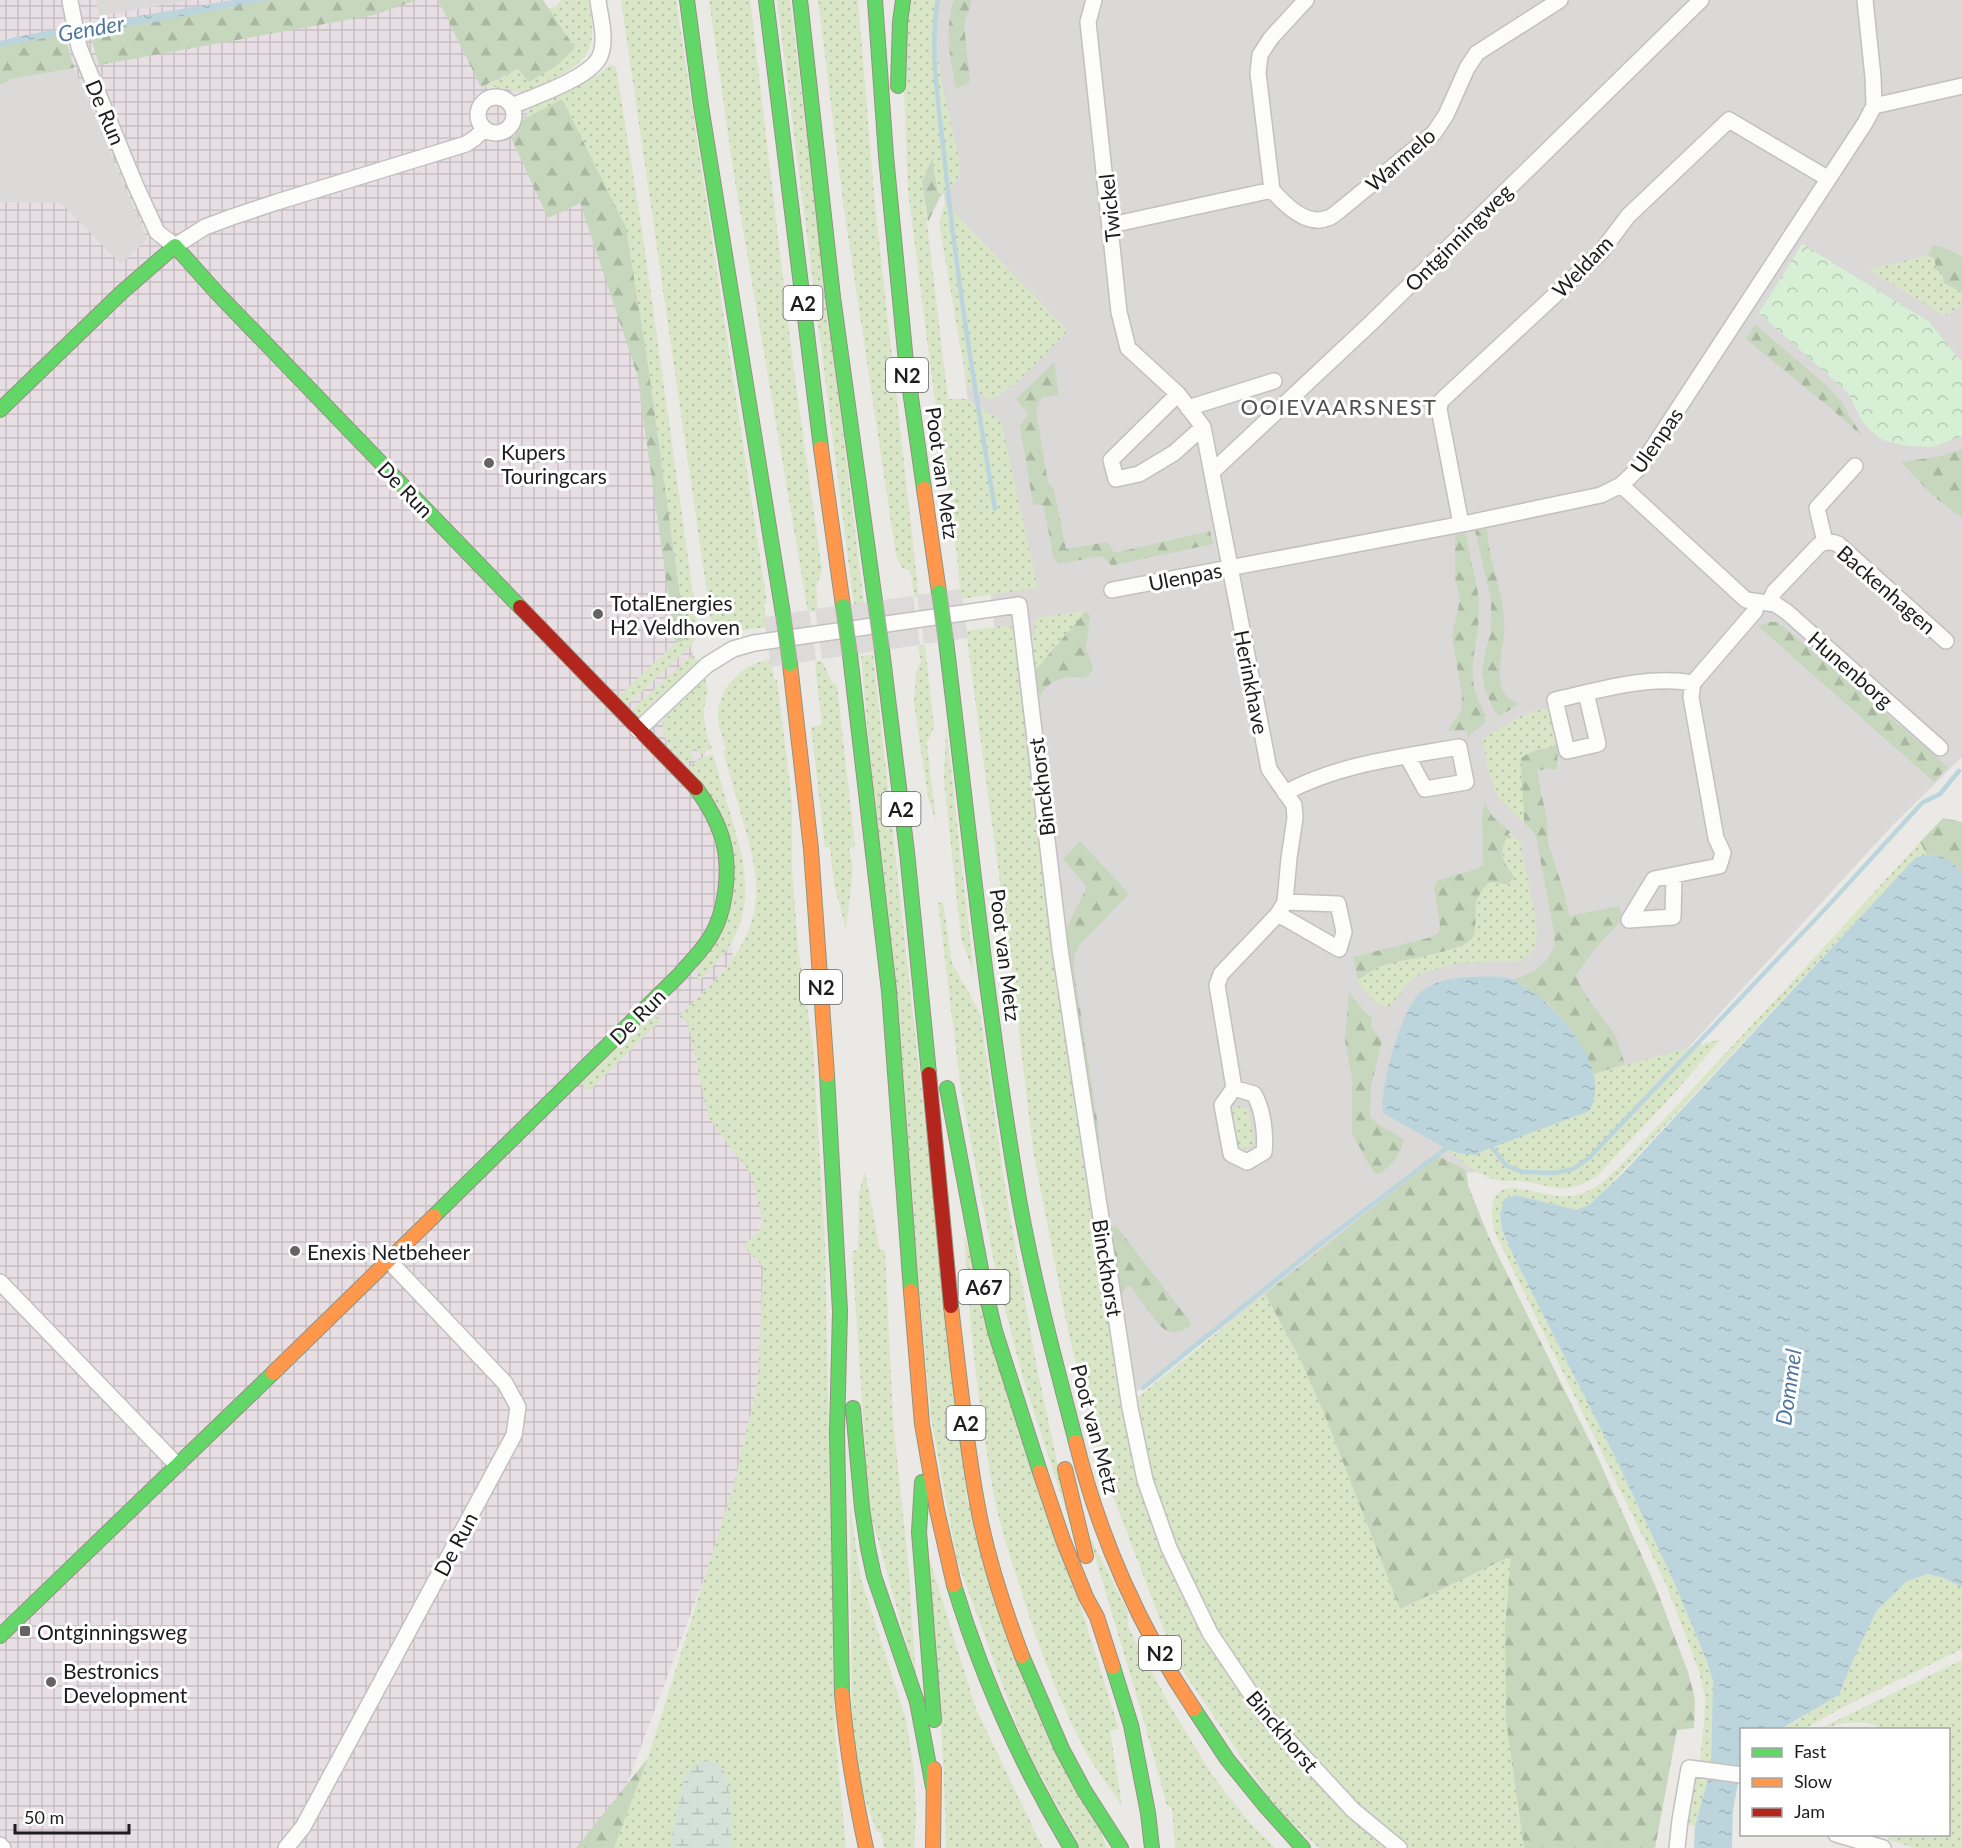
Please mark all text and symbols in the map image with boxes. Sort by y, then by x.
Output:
water label: Gender [56,9,127,47]
street label: De Run [81,76,131,148]
street label: Warmelo [1360,122,1440,196]
street label: Twickel [1093,173,1125,243]
street label: Ontginningweg [1399,178,1517,296]
street label: Weldam [1547,230,1617,302]
road number: A2 [784,286,822,320]
road number: N2 [886,358,928,392]
district label: OOIEVAARSNEST [1240,393,1438,420]
street label: Ulenpas [1624,402,1688,478]
street label: Poot van Metz [921,405,965,541]
place label: Kupers Touringcars [501,439,607,488]
street label: De Run [373,456,439,522]
marker: Kupers Touringcars [482,456,496,470]
street label: Backenhagen [1833,539,1941,639]
street label: Ulenpas [1146,557,1224,595]
place label: TotalEnergies H2 Veldhoven [610,590,740,639]
marker: TotalEnergies H2 Veldhoven [591,607,605,621]
street label: Hunenborg [1804,625,1899,713]
street label: Herinkhave [1230,628,1274,736]
street label: Binckhorst [1023,736,1059,837]
road number: A2 [882,792,920,826]
street label: Poot van Metz [985,887,1027,1023]
road number: N2 [800,970,842,1004]
street label: De Run [604,983,670,1049]
street label: Binckhorst [1088,1217,1128,1319]
place label: Enexis Netbeheer [307,1239,470,1264]
marker: Enexis Netbeheer [288,1244,302,1258]
road number: A67 [958,1270,1010,1304]
water label: Dommel [1769,1347,1807,1427]
street label: Poot van Metz [1067,1361,1125,1497]
road number: A2 [946,1406,986,1440]
street label: De Run [428,1508,482,1580]
place label: Ontginningsweg [37,1619,187,1644]
marker: Ontginningsweg [18,1624,32,1638]
road number: N2 [1139,1636,1181,1670]
place label: Bestronics Development [63,1658,188,1707]
marker: Bestronics Development [44,1675,58,1689]
street label: Binckhorst [1242,1685,1325,1777]
legend [1740,1728,1950,1836]
text: Fast [1794,1740,1827,1762]
text: Slow [1794,1770,1832,1792]
scale bar [15,1797,129,1835]
text: Jam [1794,1800,1825,1822]
text: 50 m [24,1806,64,1828]

